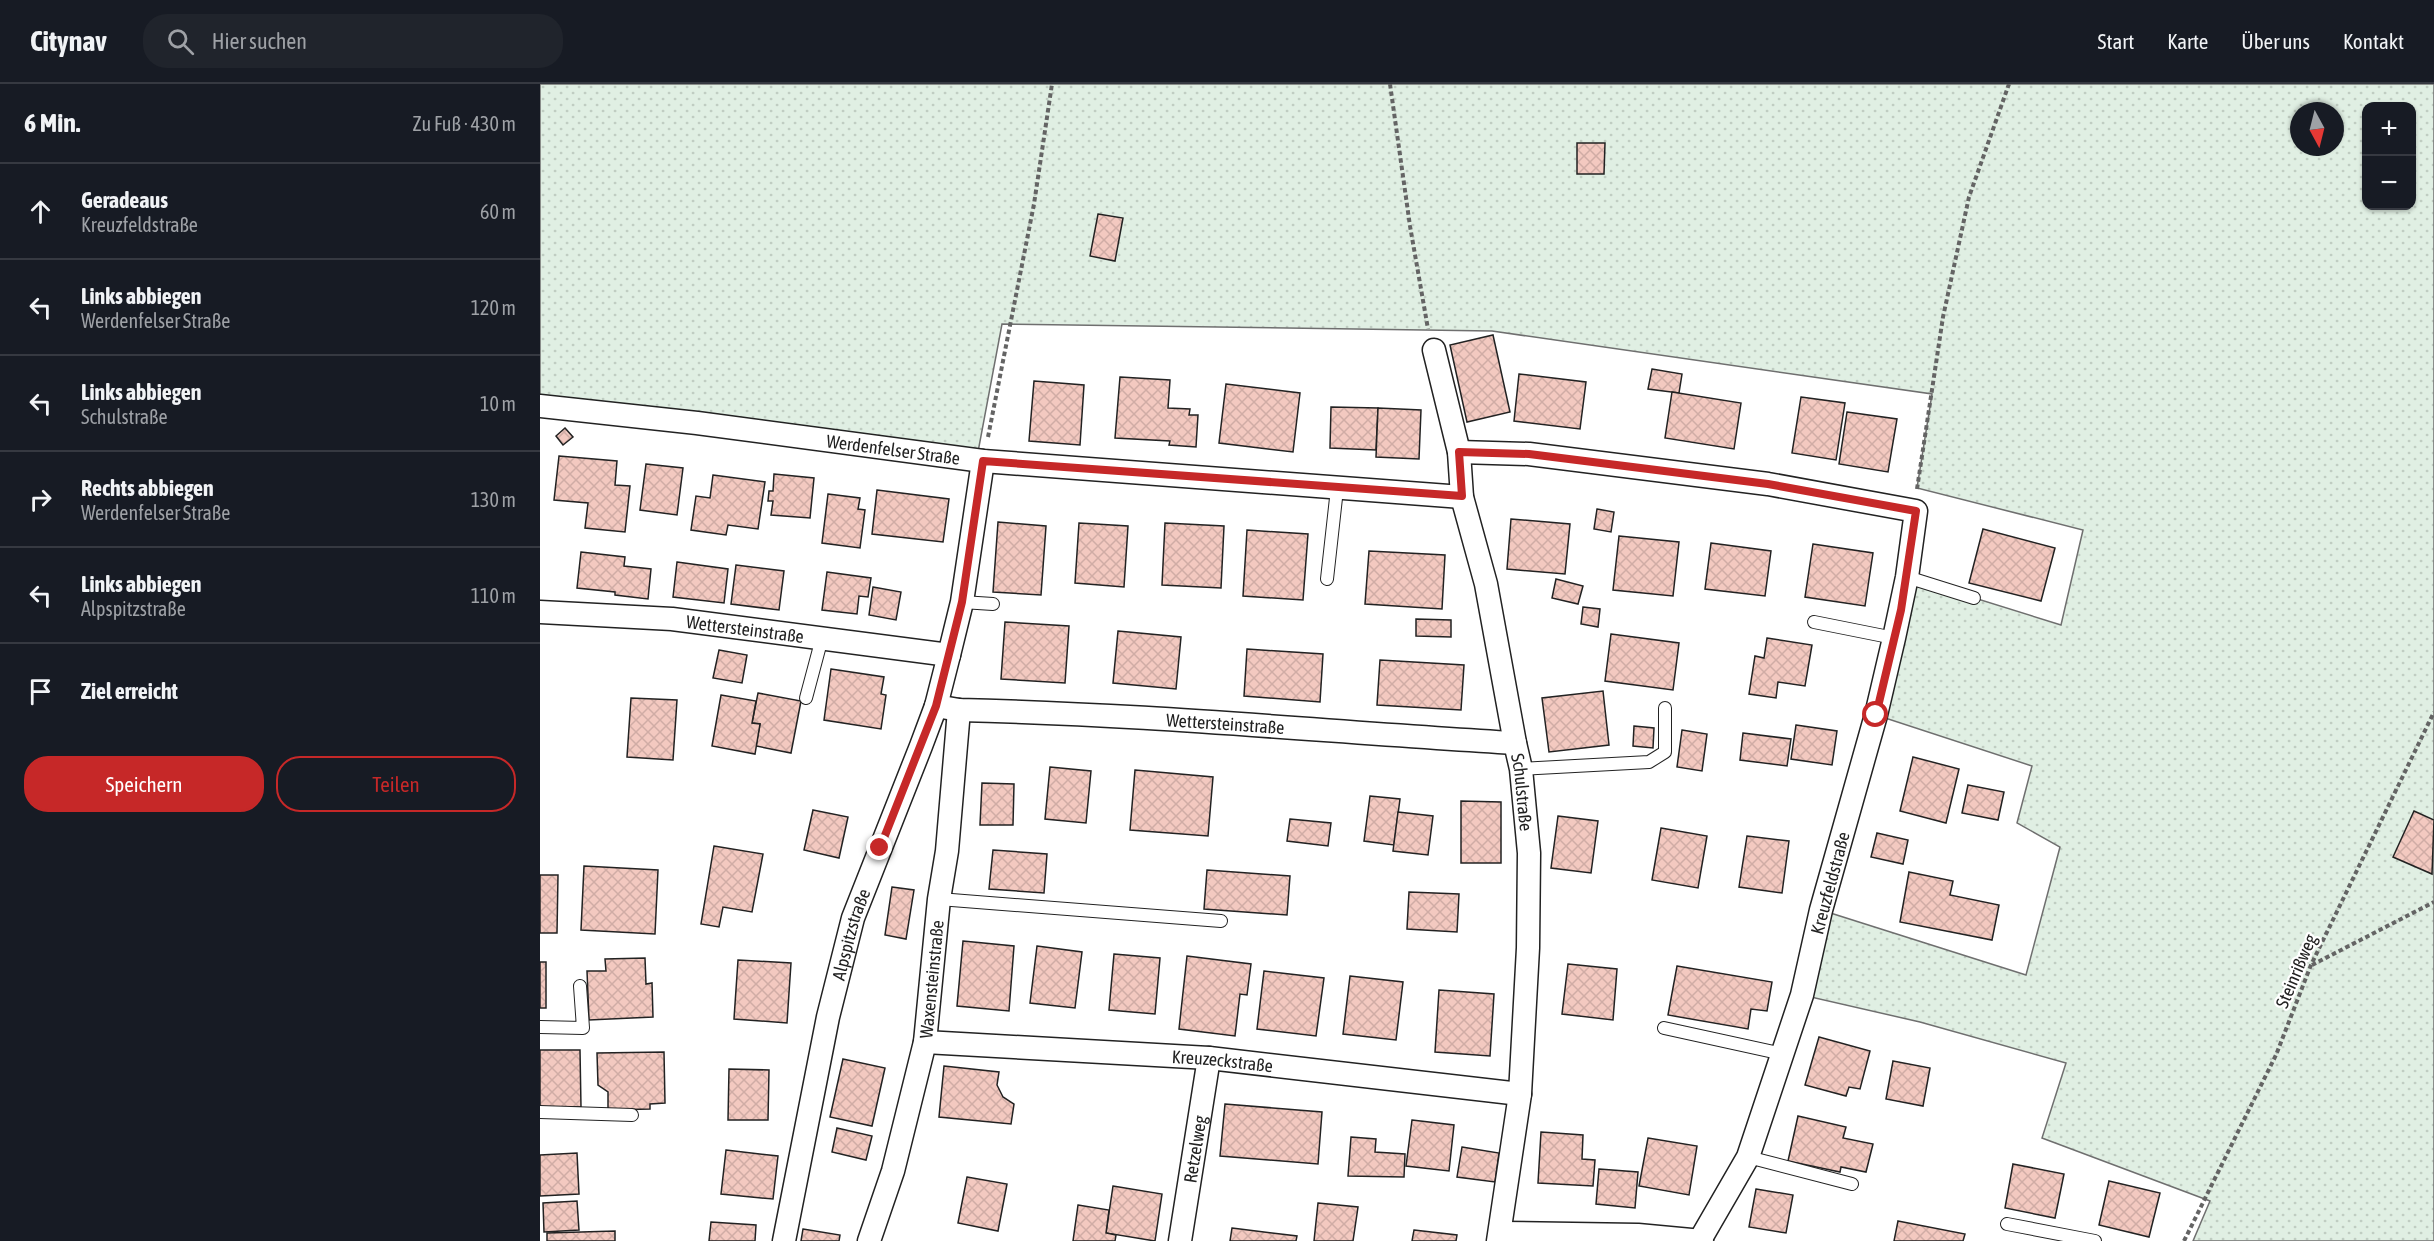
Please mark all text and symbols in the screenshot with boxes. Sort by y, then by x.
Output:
search box [143,14,563,68]
text: Citynav [30,25,107,57]
icon: search [164,25,197,58]
text: Hier suchen [212,28,307,54]
text: Start [2098,29,2134,53]
text: Karte [2167,29,2208,53]
text: Über uns [2241,29,2310,53]
text: Kontakt [2343,29,2404,53]
north arrow [2290,102,2344,156]
map controls [2362,102,2416,210]
button: + [2362,102,2416,156]
text: 6 Min. [24,108,80,138]
text: Zu Fuß · 430 m [413,112,516,135]
button: − [2362,156,2416,210]
text: Geradeaus [81,187,168,213]
icon: ahead [24,195,57,228]
text: 60 m [480,200,516,223]
text: Kreuzfeldstraße [81,213,198,236]
text: Links abbiegen [81,283,202,309]
icon: left [24,291,57,324]
text: 120 m [471,296,516,319]
text: Werdenfelser Straße [81,309,230,332]
text: Links abbiegen [81,379,202,405]
icon: left [24,387,57,420]
text: 10 m [480,392,516,415]
text: Schulstraße [81,405,168,428]
street label: Werdenfelser Straße [825,430,961,468]
text: Rechts abbiegen [81,475,214,501]
icon: right [24,483,57,516]
text: 130 m [471,488,516,511]
text: Werdenfelser Straße [81,501,230,524]
text: Links abbiegen [81,571,202,597]
icon: left [24,579,57,612]
text: 110 m [471,584,516,607]
text: Alpspitzstraße [81,597,186,620]
street label: Wettersteinstraße [685,610,805,647]
icon: arrive [24,675,57,708]
text: Ziel erreicht [81,678,178,704]
route start [1862,701,1888,727]
street label: Wettersteinstraße [1166,709,1285,738]
street label: Schulstraße [1507,751,1537,832]
button: Speichern [24,756,264,812]
button: Teilen [276,756,516,812]
street label: Kreuzfeldstraße [1806,829,1854,937]
route end [866,834,892,860]
street label: Alpspitzstraße [827,885,874,982]
street label: Waxensteinstraße [915,919,947,1039]
street label: Steinrißweg [2271,931,2321,1011]
street label: Kreuzeckstraße [1171,1045,1274,1076]
street label: Retzelweg [1179,1114,1210,1184]

